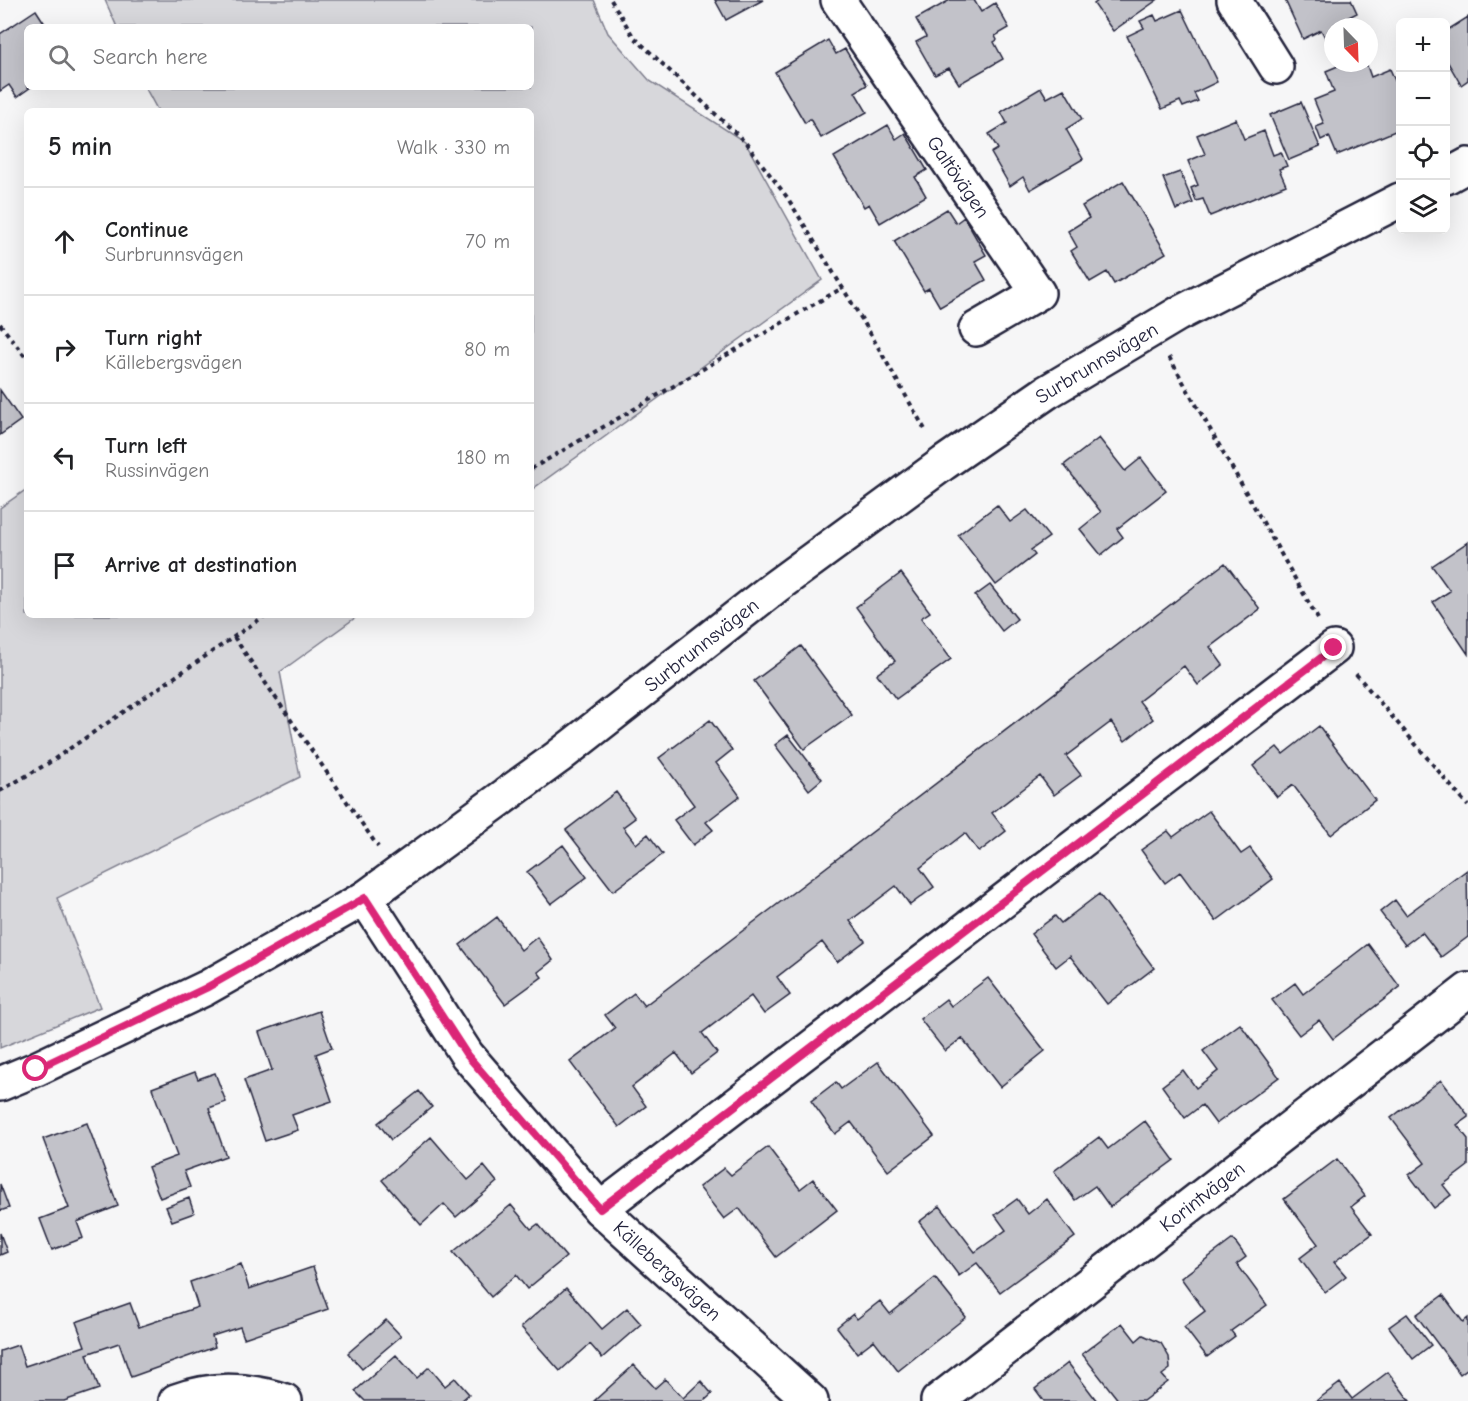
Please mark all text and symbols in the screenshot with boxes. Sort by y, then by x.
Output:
north arrow [1324,18,1378,72]
map controls [1396,18,1450,234]
button: + [1396,18,1450,72]
search box [24,24,534,90]
icon: search [45,41,78,74]
text: Search here [93,44,208,70]
button: − [1396,72,1450,126]
button: locate [1396,126,1450,180]
street label: Galtövägen [922,131,995,222]
text: 5 min [48,132,112,162]
text: Walk · 330 m [397,136,510,159]
button: layers [1396,180,1450,234]
text: Continue [105,217,188,243]
icon: ahead [48,225,81,258]
text: 70 m [465,230,510,253]
text: Surbrunnsvägen [105,243,243,266]
street label: Surbrunnsvägen [1031,317,1162,408]
text: Turn right [105,325,202,351]
icon: right [48,333,81,366]
text: 80 m [464,338,510,361]
text: Källebergsvägen [105,351,242,374]
text: Turn left [105,433,187,459]
icon: left [48,441,81,474]
text: 180 m [456,446,510,469]
text: Russinvägen [105,459,209,482]
icon: arrive [48,549,81,582]
text: Arrive at destination [105,552,297,578]
street label: Surbrunnsvägen [640,593,763,697]
route end [1320,634,1346,660]
route start [22,1055,48,1081]
street label: Korintvägen [1155,1156,1249,1236]
street label: Källebergsvägen [609,1216,726,1325]

